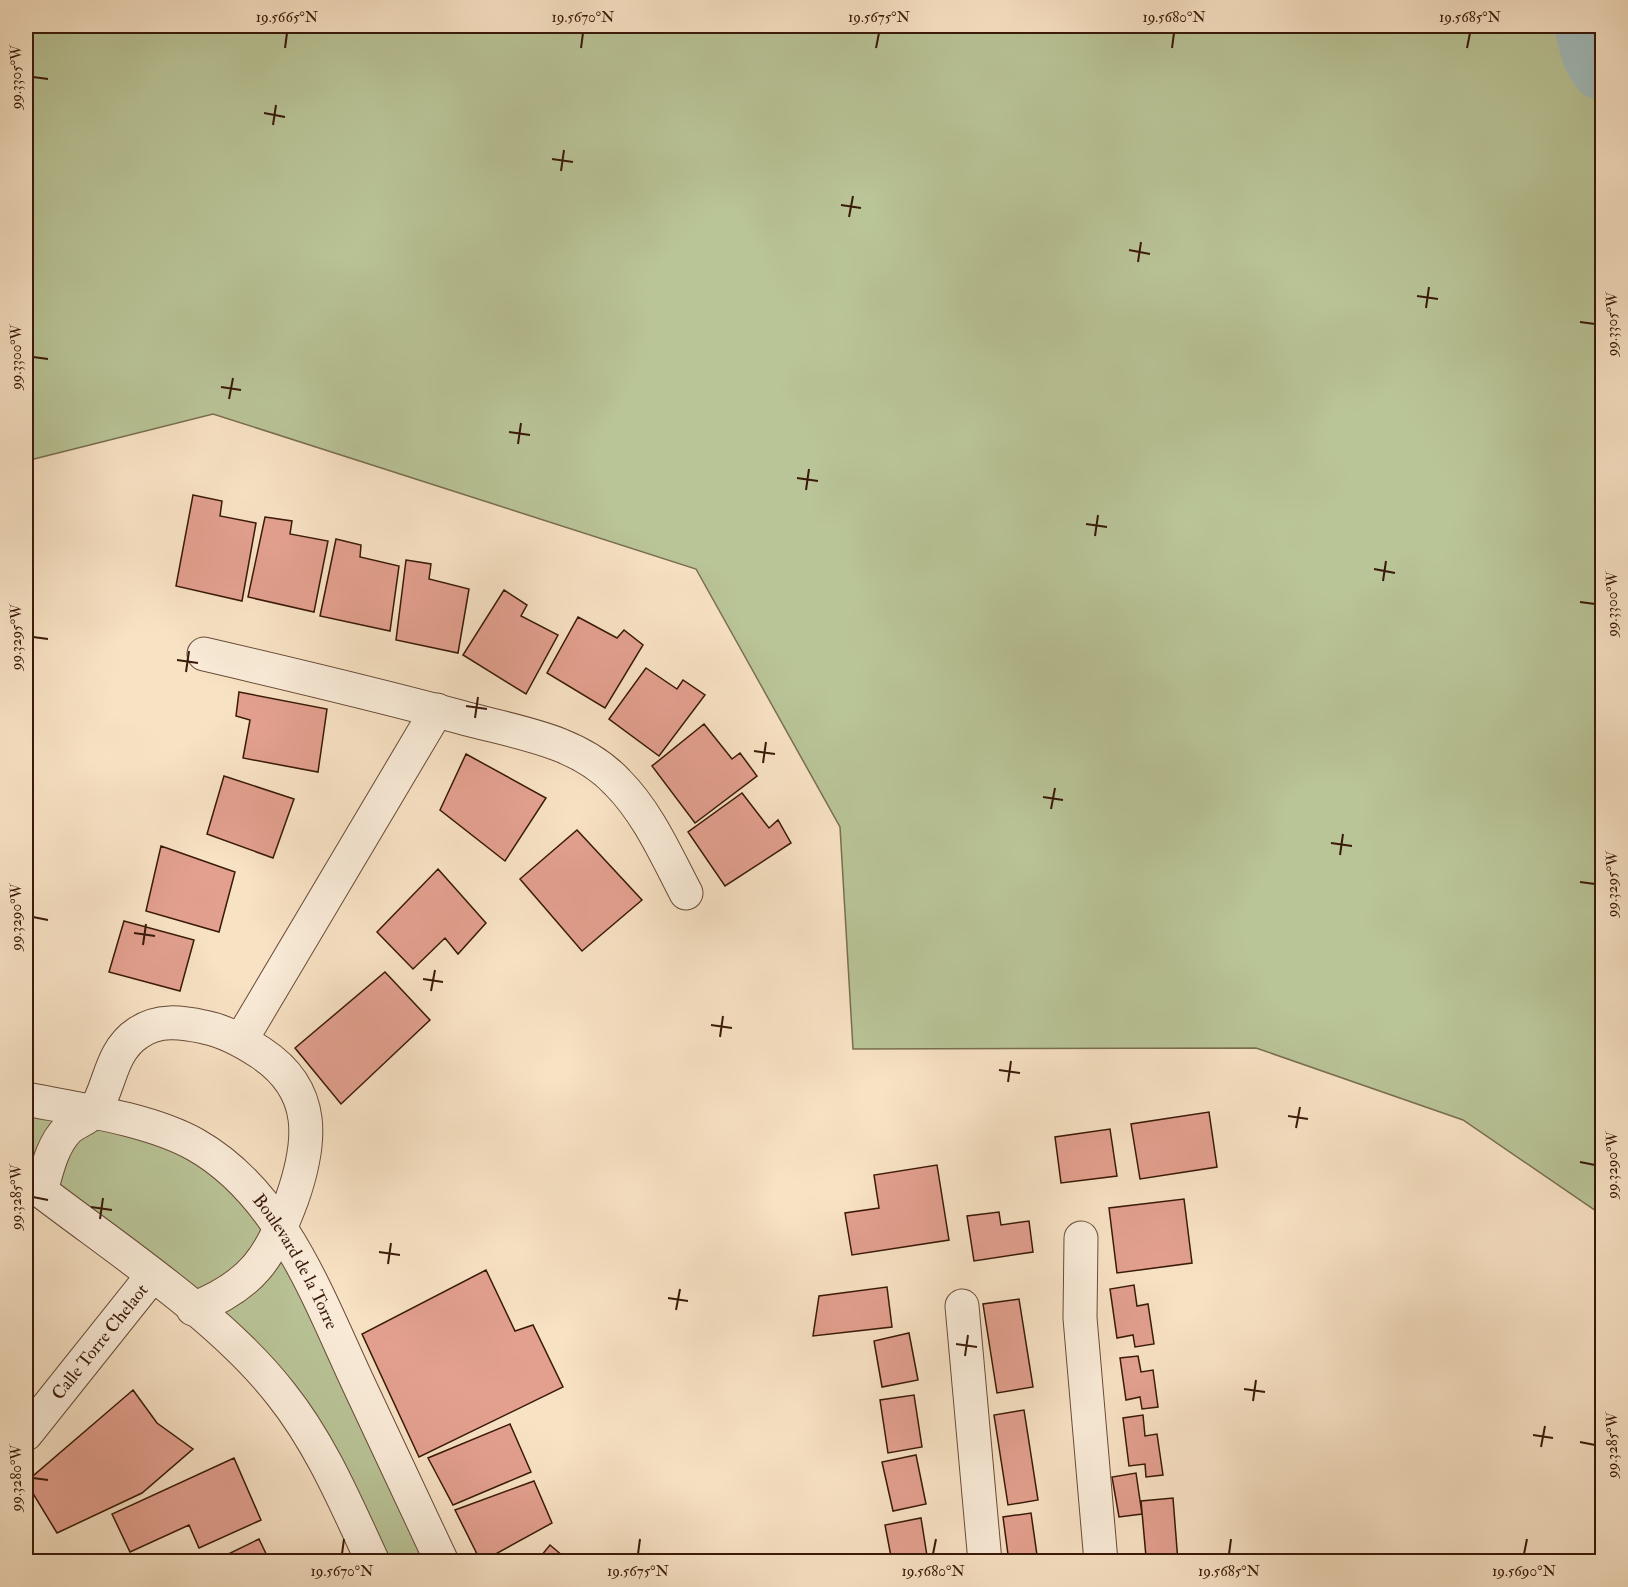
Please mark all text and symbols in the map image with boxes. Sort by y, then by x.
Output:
text: 19.5665°N [256,8,319,27]
text: 19.5670°N [551,8,615,27]
text: 19.5675°N [848,8,911,27]
text: 19.5680°N [1142,8,1206,27]
text: 19.5685°N [1439,8,1502,27]
text: 99.3305°W [7,44,26,110]
text: 99.3305°W [1603,291,1622,357]
text: 99.3300°W [7,323,26,391]
text: 99.3300°W [1603,570,1622,638]
text: 99.3295°W [7,603,26,671]
text: 99.3295°W [1603,850,1622,918]
text: 99.3290°W [7,882,26,952]
text: 99.3290°W [1603,1130,1622,1200]
text: 99.3285°W [7,1163,26,1231]
street label: Boulevard de la Torre [247,1189,343,1334]
street label: Calle Torre Chelaot [47,1279,153,1405]
text: 99.3285°W [1603,1411,1622,1479]
text: 99.3280°W [7,1444,26,1512]
text: 19.5670°N [310,1562,374,1581]
text: 19.5675°N [607,1562,670,1581]
text: 19.5680°N [901,1562,965,1581]
text: 19.5685°N [1198,1562,1261,1581]
text: 19.5690°N [1492,1562,1556,1581]

